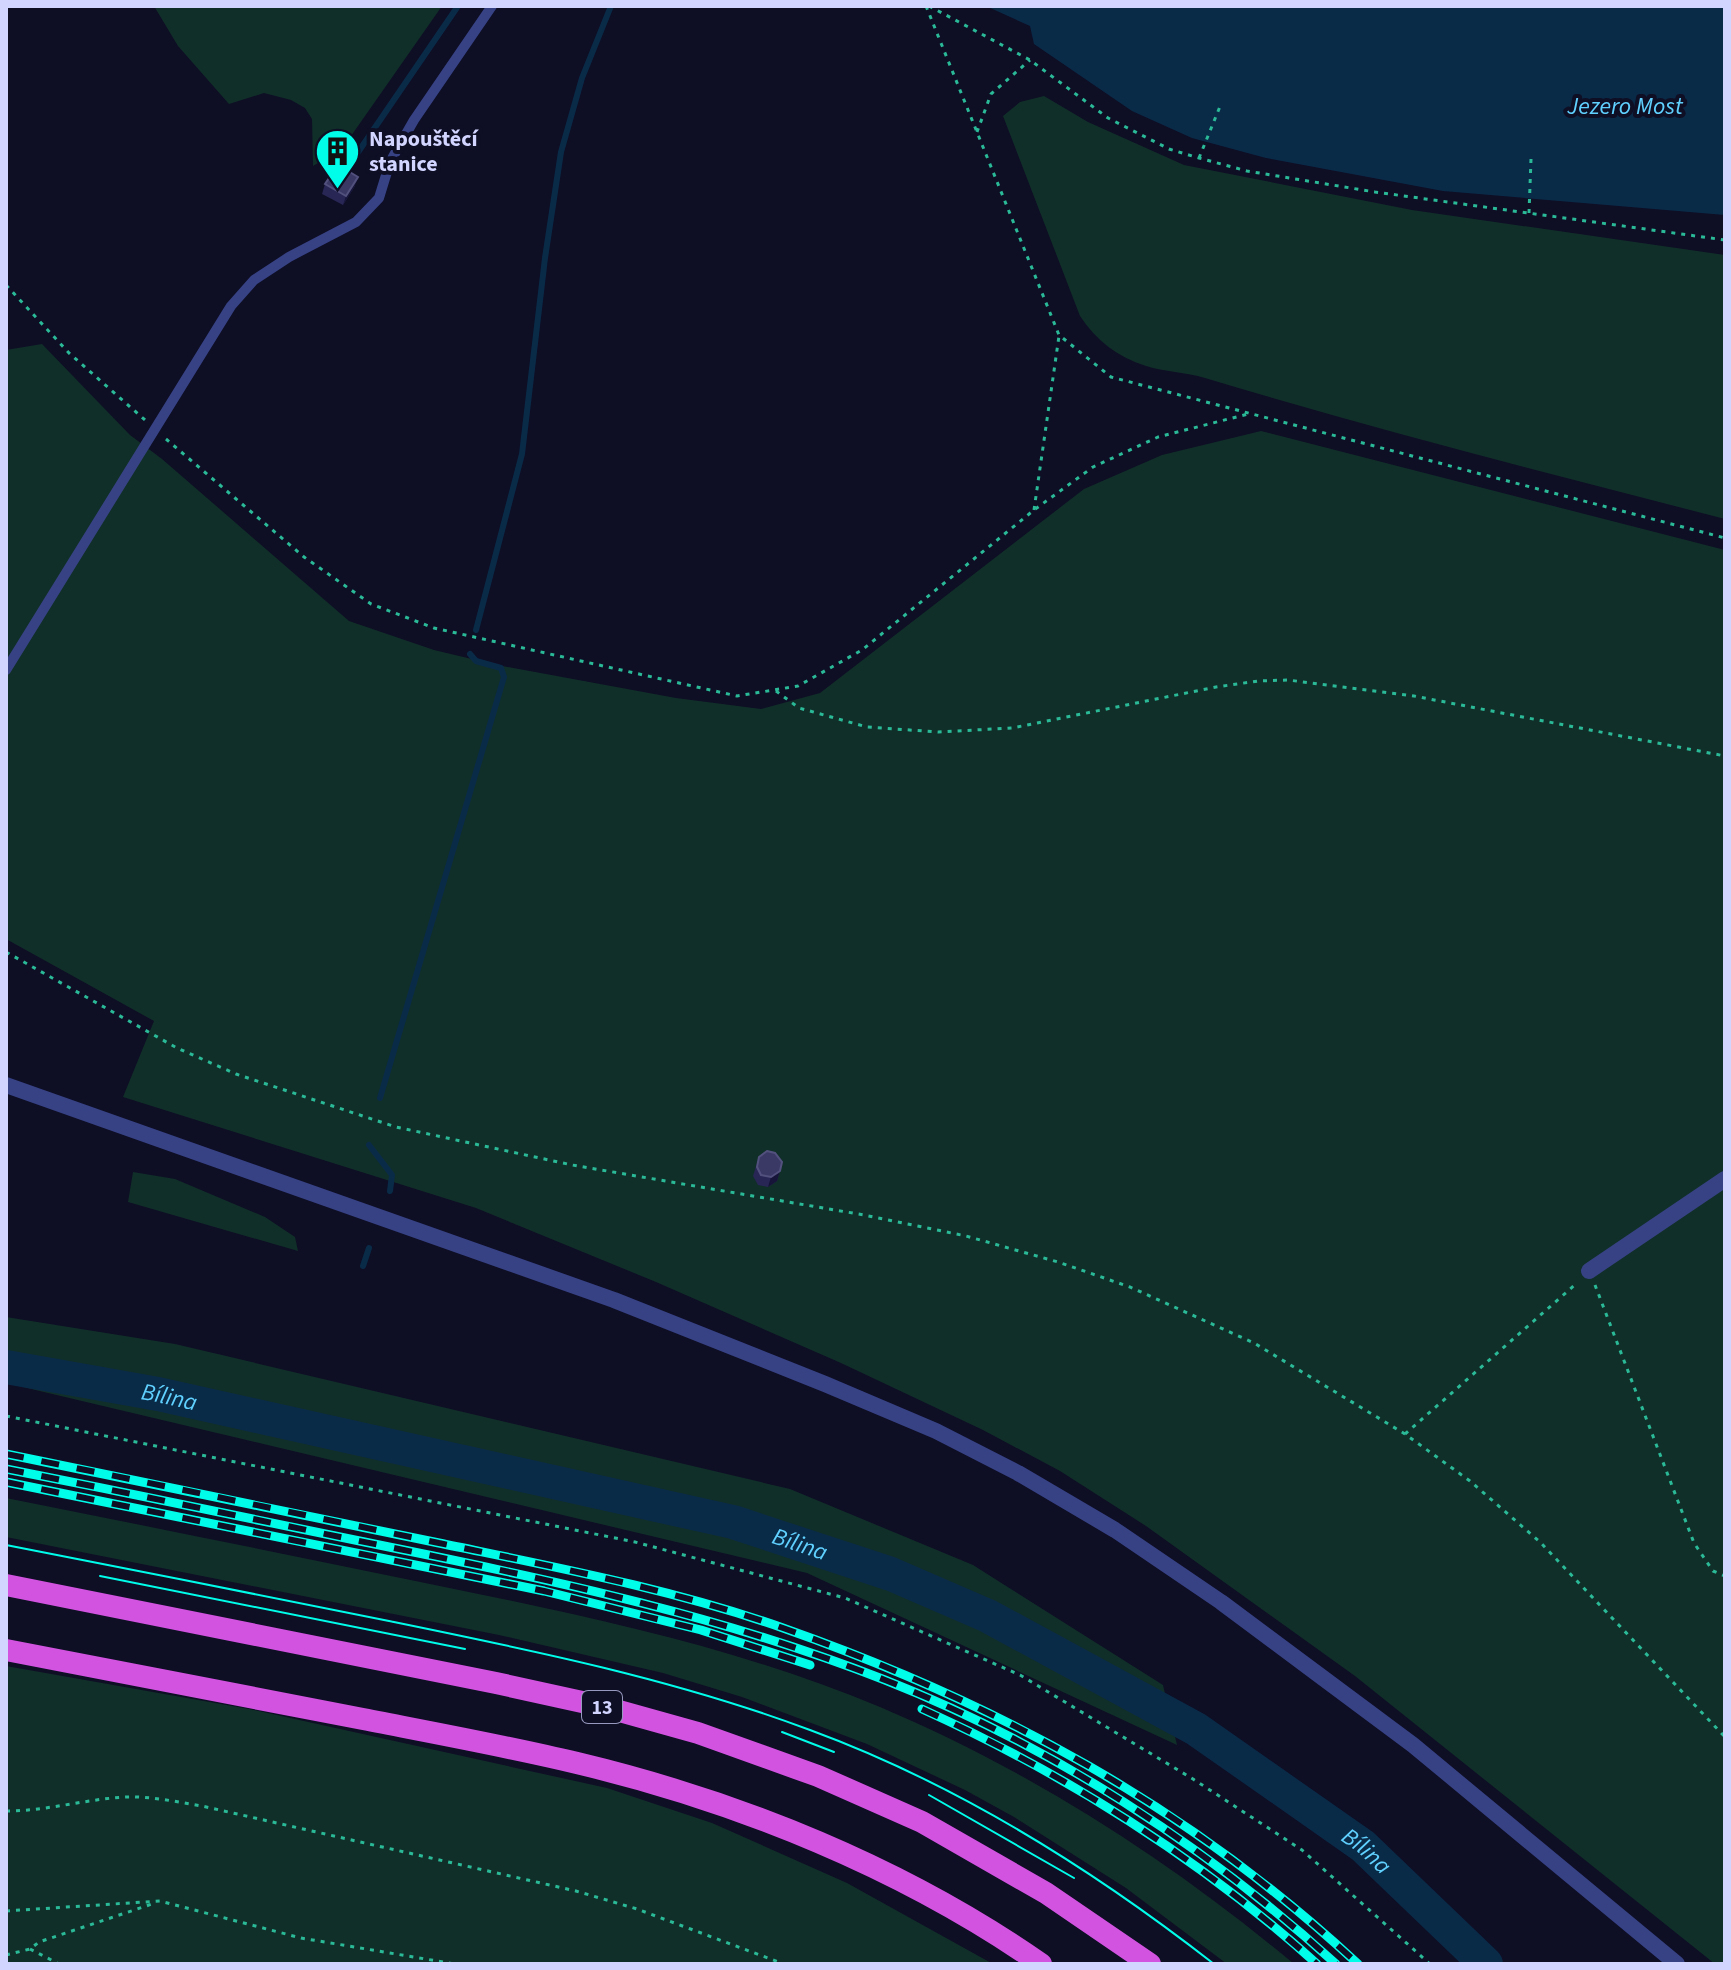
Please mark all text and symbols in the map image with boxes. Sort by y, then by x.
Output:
water label: Jezero Most [1566,89,1684,124]
place label: Napouštěcí stanice [369,123,480,180]
building icon: Napouštěcí stanice [314,127,362,190]
water label: Bílina [138,1374,201,1420]
water label: Bílina [768,1519,832,1570]
road number: 13 [582,1691,622,1723]
water label: Bílina [1334,1819,1399,1883]

